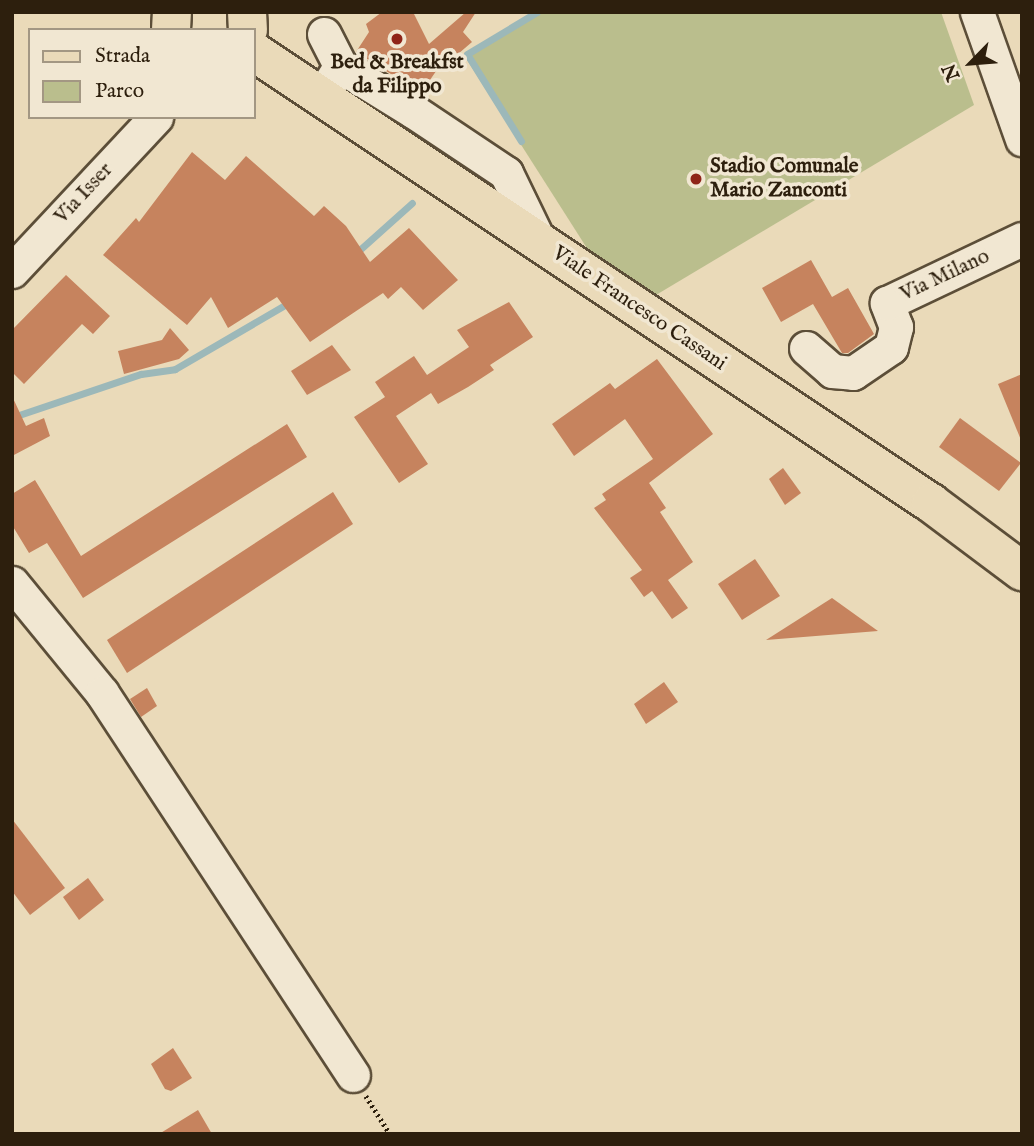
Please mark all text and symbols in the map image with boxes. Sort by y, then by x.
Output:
legend [28,28,256,119]
north arrow [936,28,1006,98]
marker: Bed & Breakfst da Filippo [389,31,405,47]
text: Strada [95,43,150,70]
place label: Bed & Breakfst da Filippo [330,50,464,100]
text: N [938,59,966,84]
text: Parco [95,78,144,105]
place label: Stadio Comunale Mario Zanconti [710,154,858,204]
street label: Via Isser [49,158,119,230]
marker: Stadio Comunale Mario Zanconti [688,171,704,187]
street label: Viale Francesco Cassani [547,241,731,377]
street label: Via Milano [896,244,994,308]

